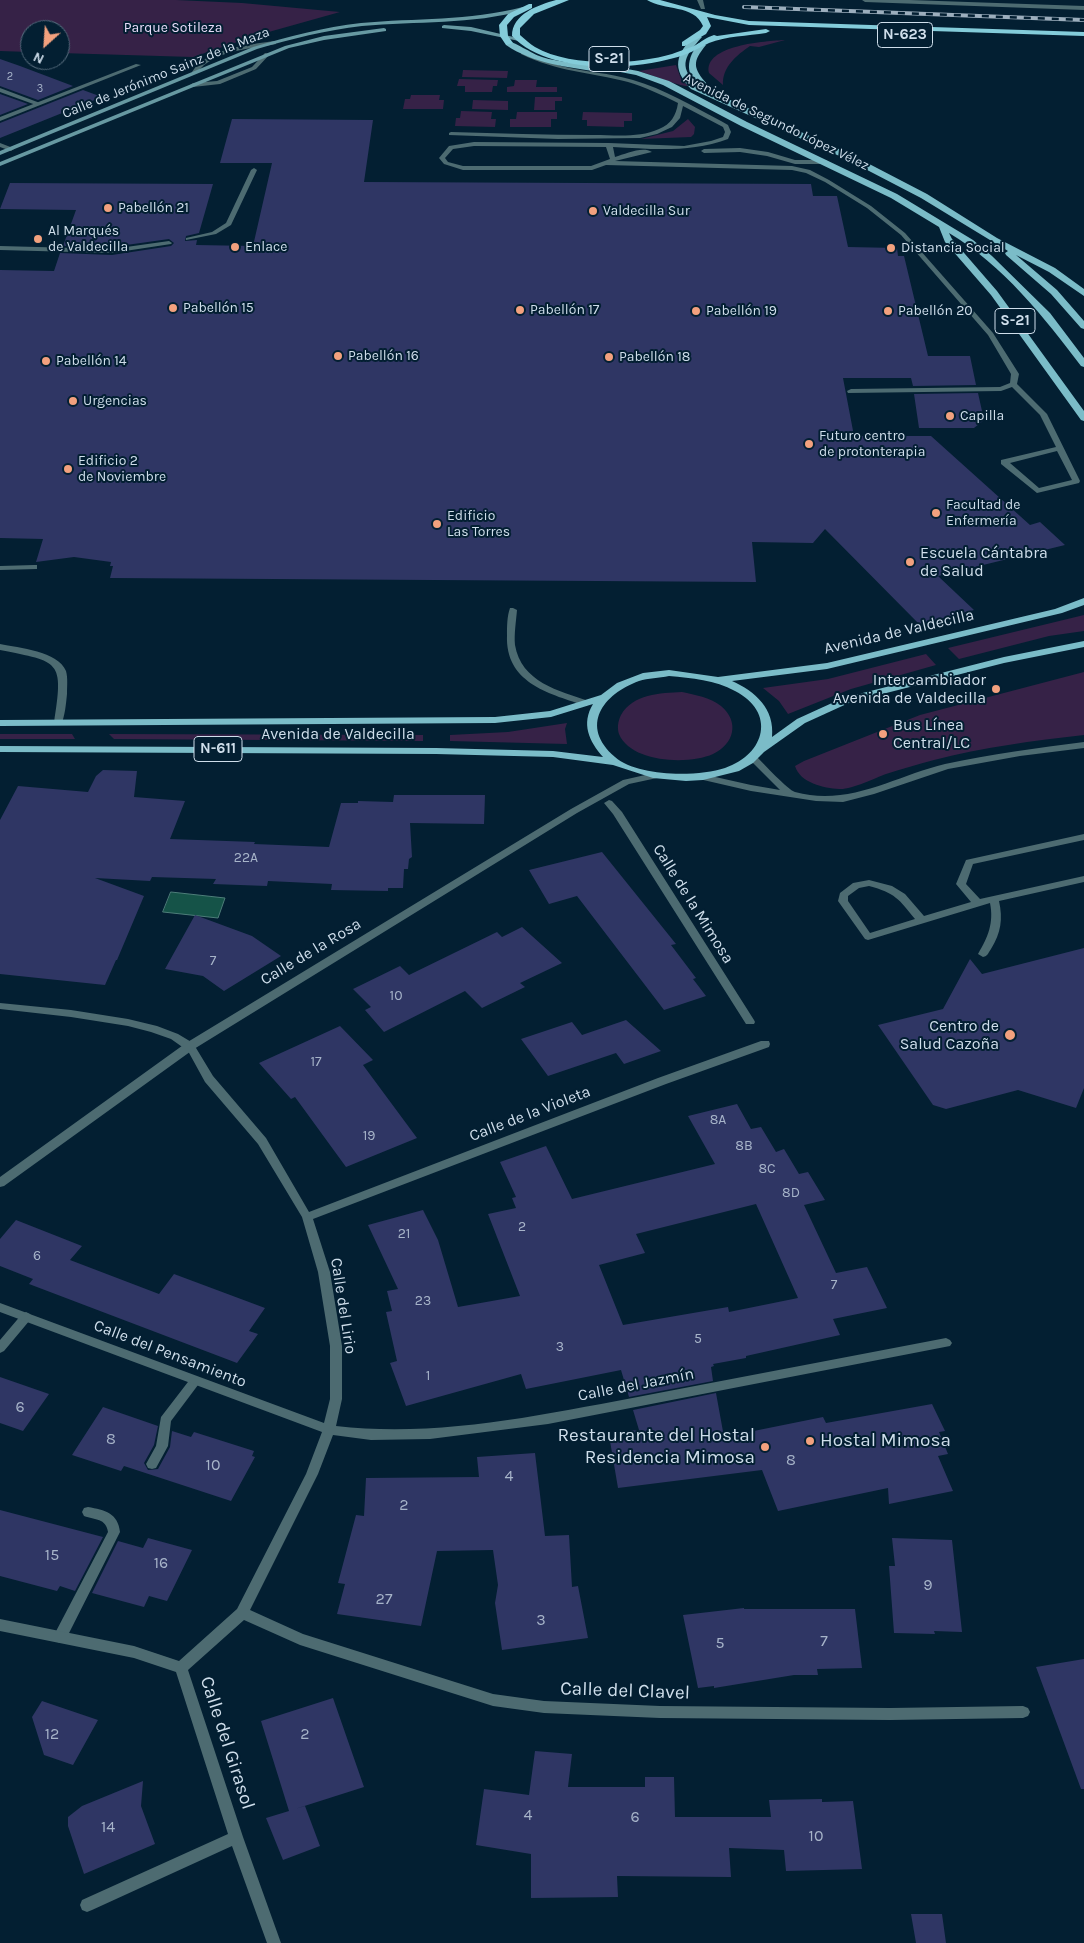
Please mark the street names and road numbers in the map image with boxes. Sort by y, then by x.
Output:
road number: N-623 [878,22,932,48]
street label: Calle de Jerónimo Sainz de la Maza [60,24,272,122]
road number: S-21 [589,46,629,72]
street label: Avenida de Segundo López Vélez [680,70,872,174]
road number: S-21 [995,308,1035,334]
street label: Avenida de Valdecilla [822,605,976,659]
street label: Avenida de Valdecilla [261,724,415,744]
road number: N-611 [194,736,242,762]
street label: Calle de la Mimosa [648,841,738,967]
street label: Calle de la Rosa [257,914,365,990]
street label: Calle de la Violeta [467,1082,593,1146]
street label: Calle del Lirio [326,1257,360,1355]
street label: Calle del Pensamiento [91,1316,249,1392]
street label: Calle del Jazmín [576,1364,696,1406]
street label: Calle del Girasol [195,1673,259,1813]
street label: Calle del Clavel [560,1677,690,1705]

